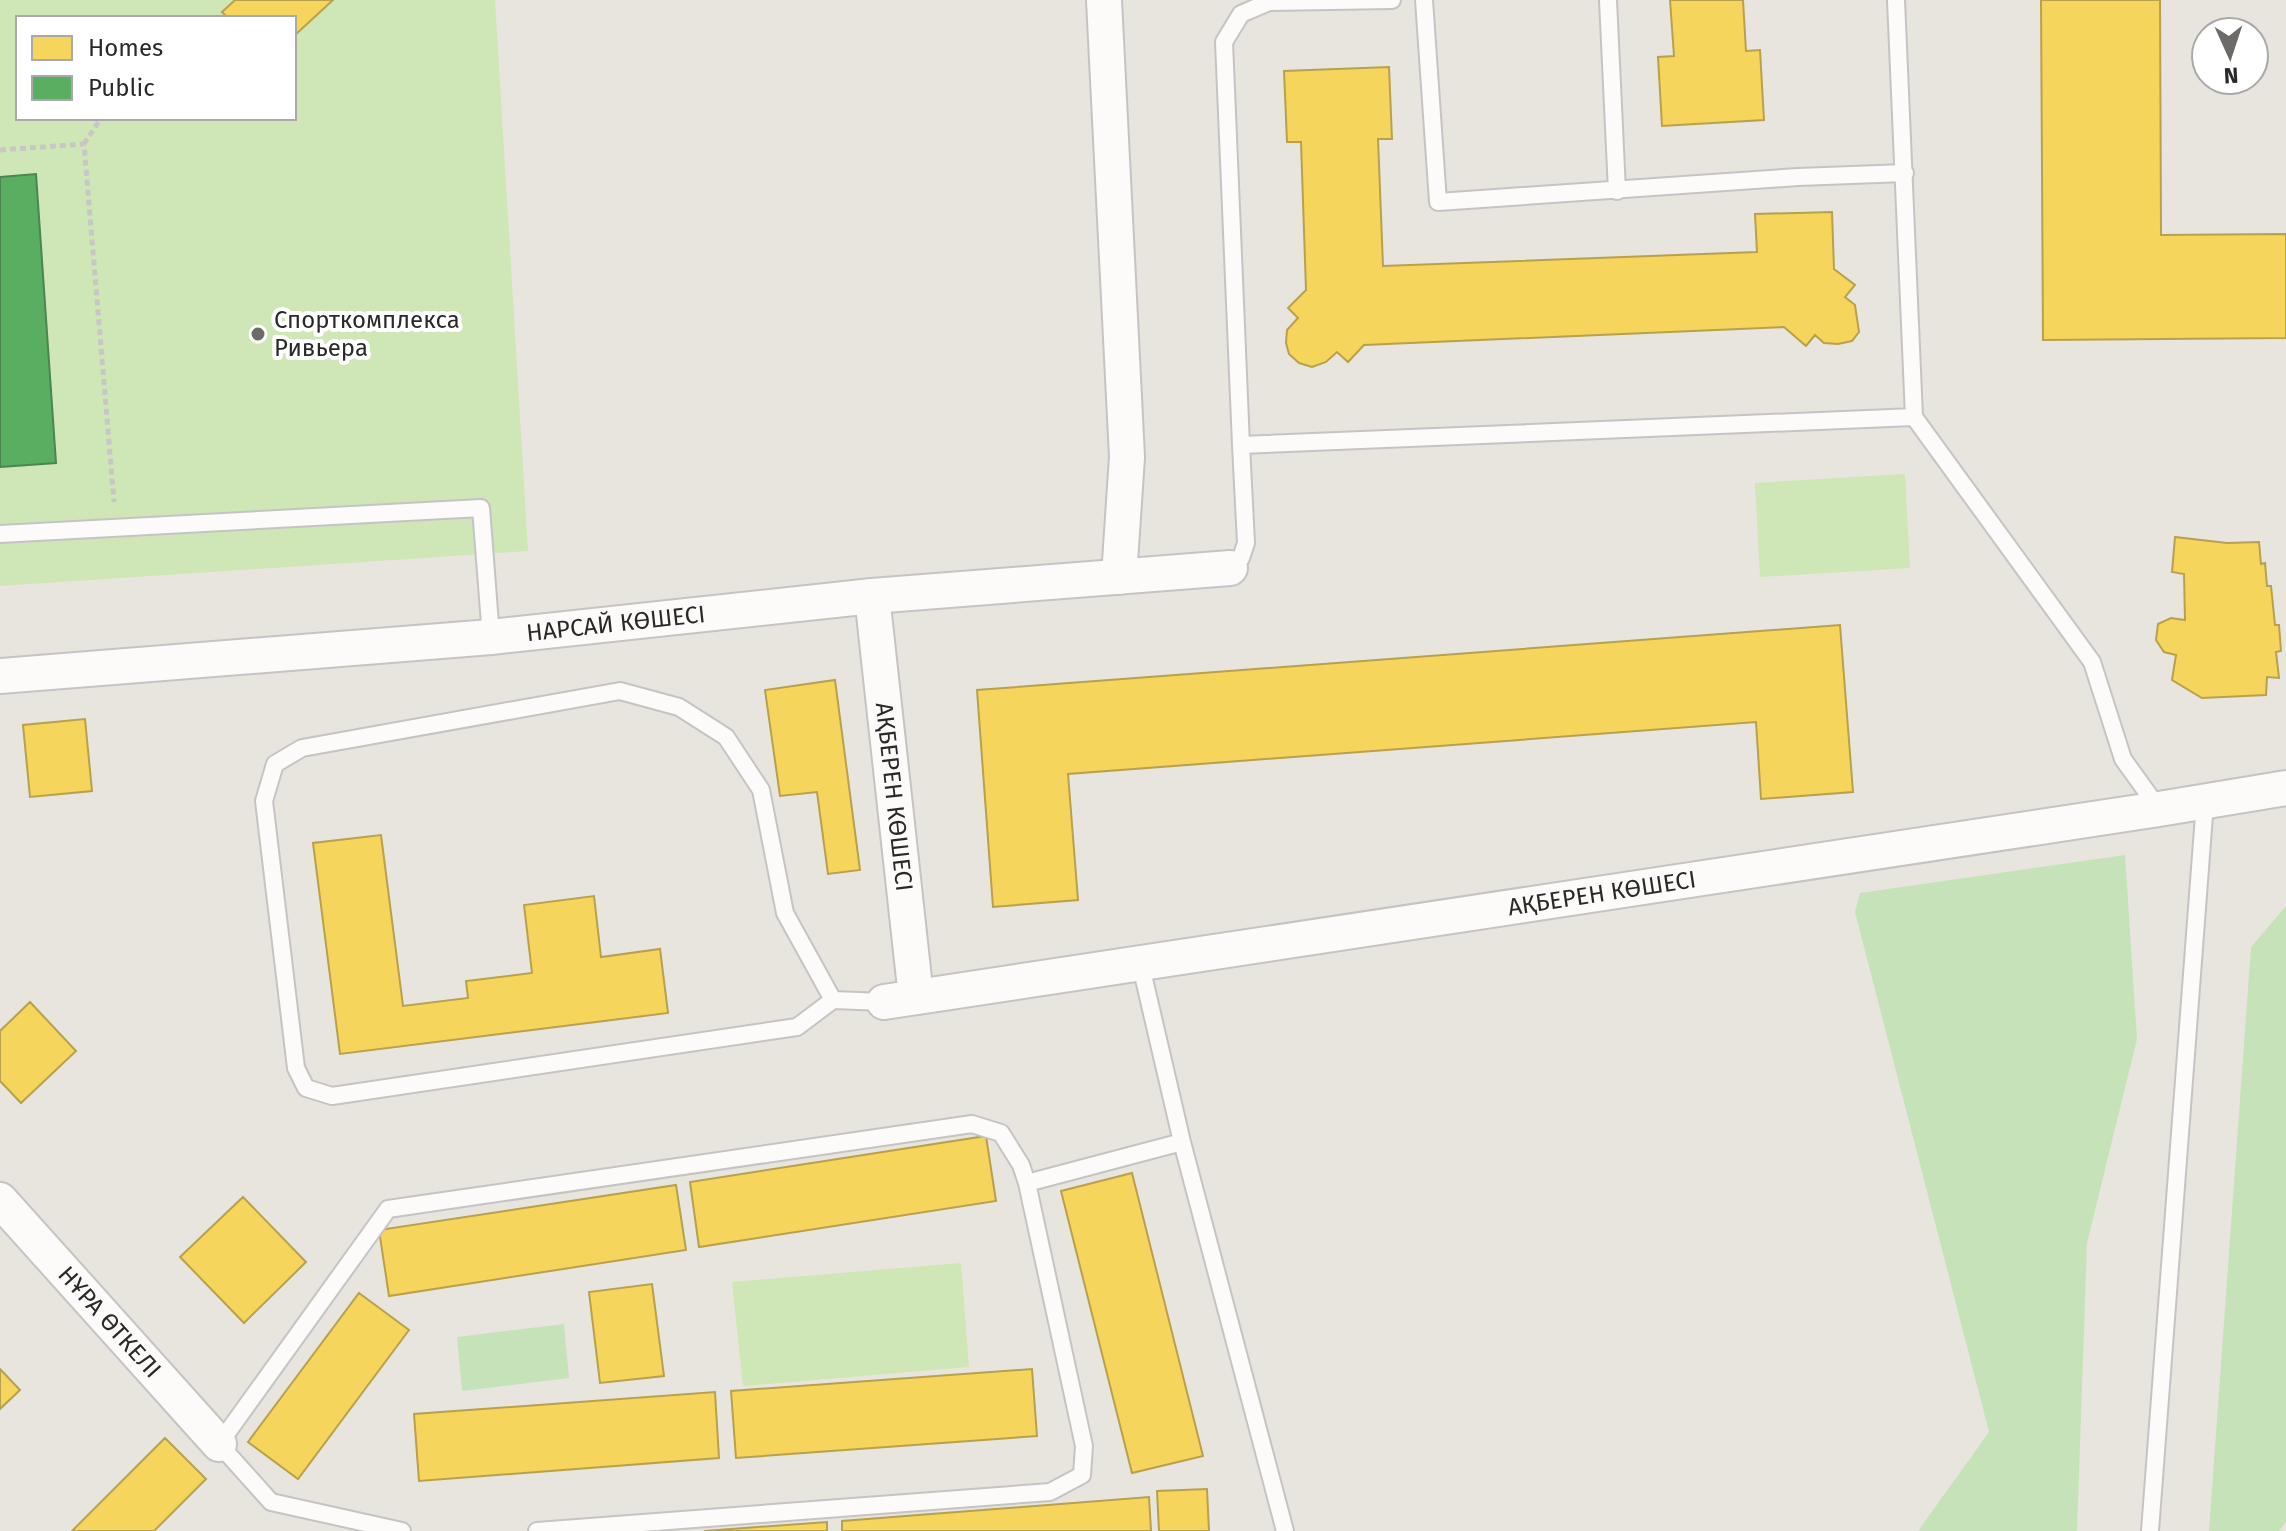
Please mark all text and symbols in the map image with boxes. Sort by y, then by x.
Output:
legend [16,16,296,120]
north arrow [2190,16,2270,96]
text: Homes [88,34,163,62]
text: N [2223,62,2239,89]
text: Public [88,74,155,102]
place label: Спорткомплекса Ривьера [274,306,460,362]
marker: Спорткомплекса Ривьера [249,325,267,343]
street label: НАРСАЙ КӨШЕСІ [525,600,707,647]
street label: АҚБЕРЕН КӨШЕСІ [870,701,918,893]
street label: АҚБЕРЕН КӨШЕСІ [1506,865,1698,921]
street label: НҰРА ӨТКЕЛІ [52,1260,167,1384]

